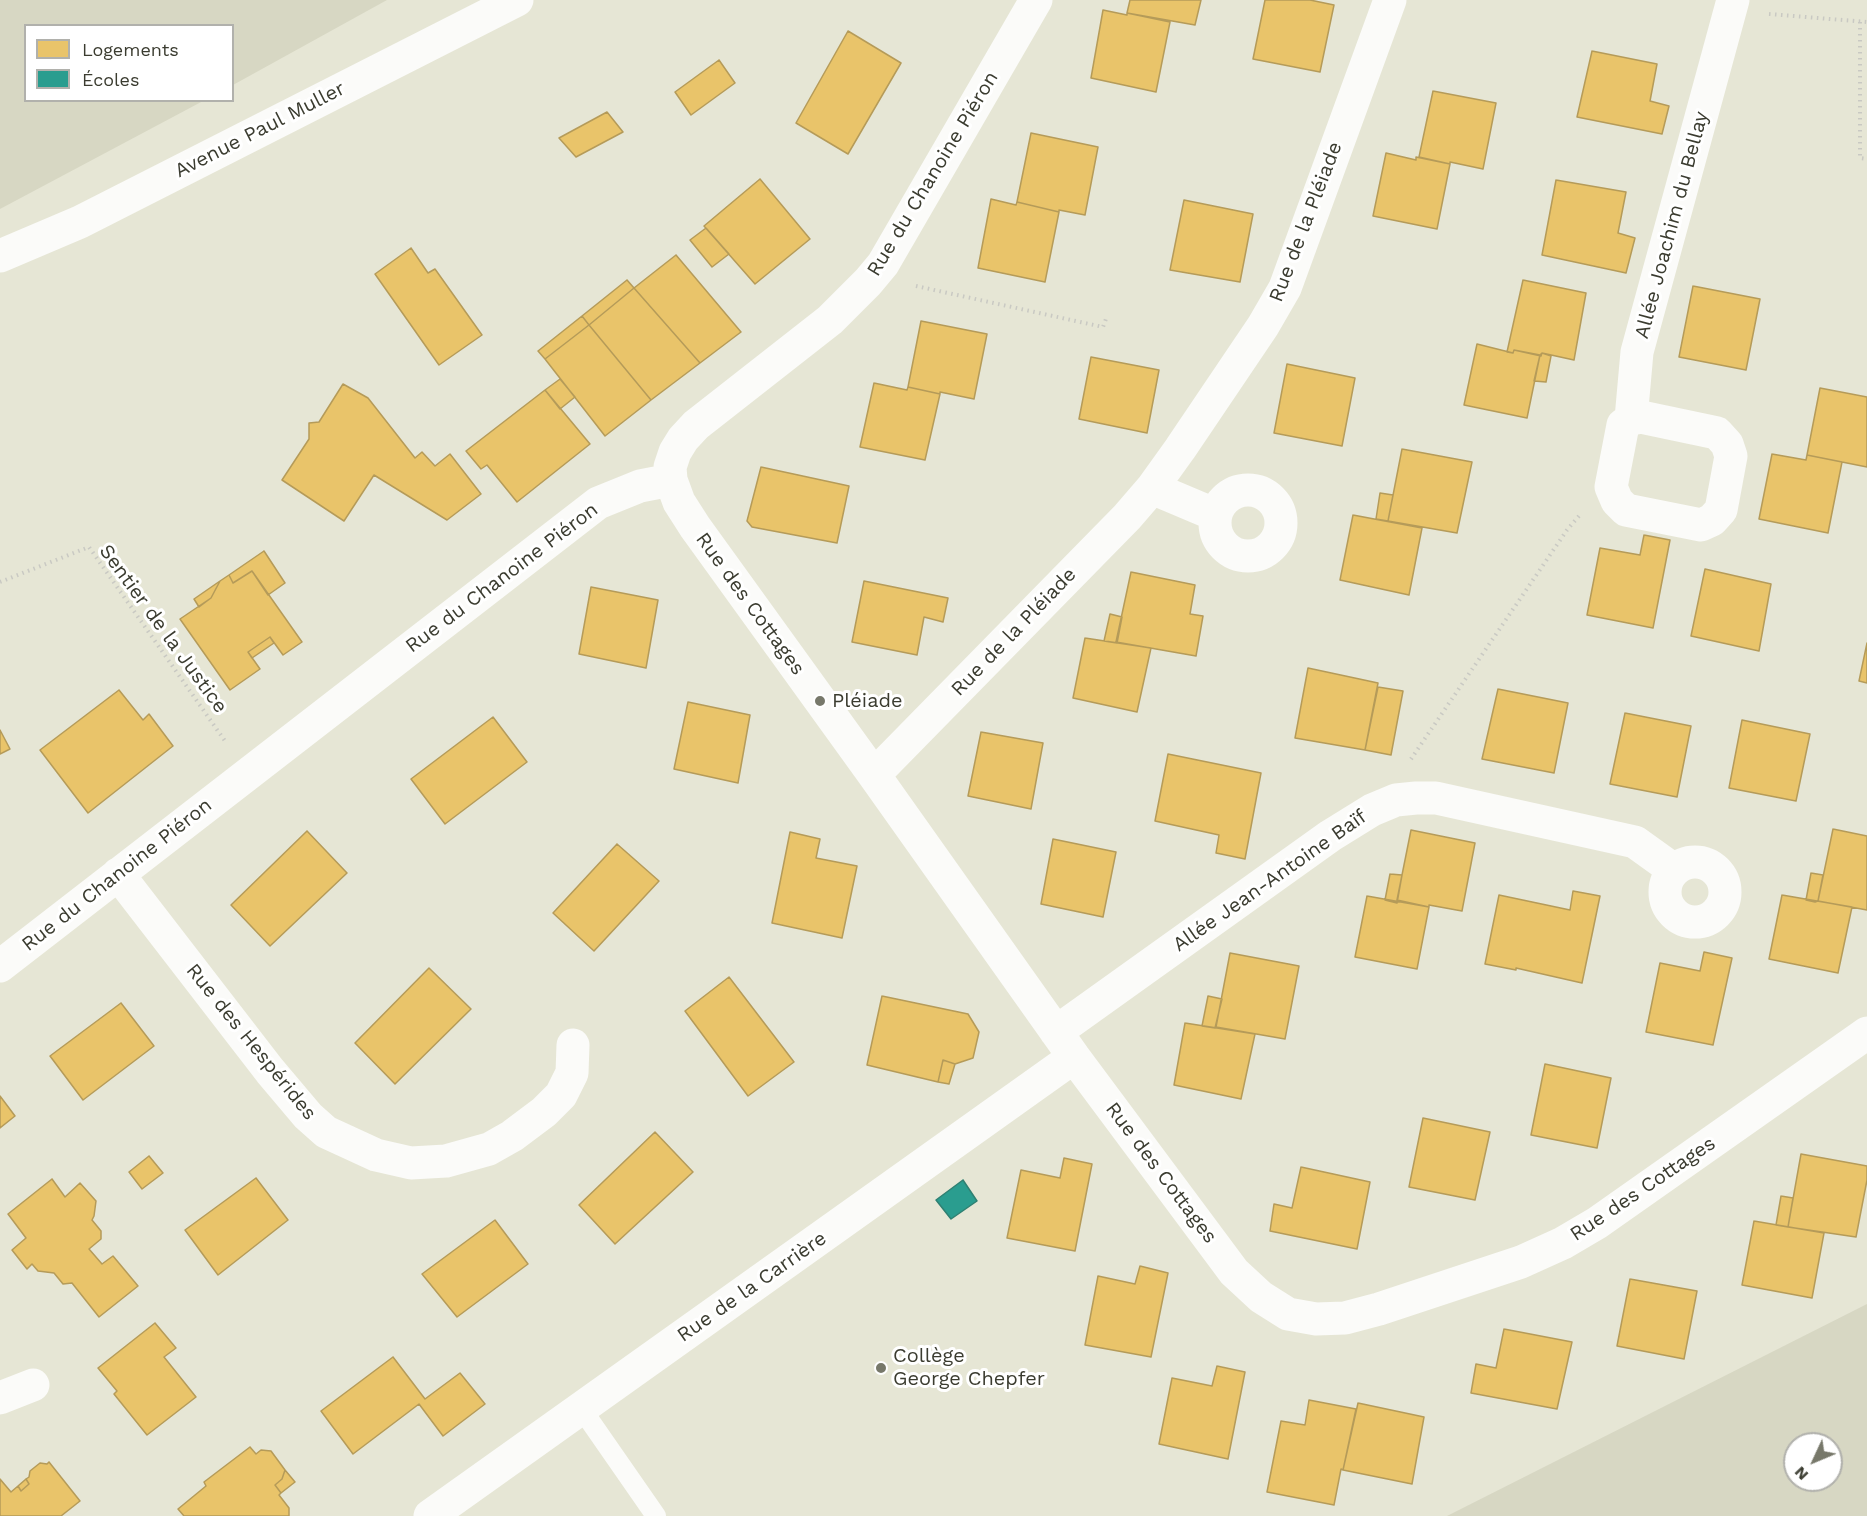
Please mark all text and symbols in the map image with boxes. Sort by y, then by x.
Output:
legend [24,24,234,102]
text: Logements [82,39,179,60]
street label: Rue du Chanoine Piéron [862,67,1004,281]
text: Écoles [82,69,139,90]
street label: Avenue Paul Muller [171,77,349,183]
street label: Allée Joachim du Bellay [1630,109,1714,341]
street label: Rue de la Pléiade [1264,139,1348,305]
street label: Rue du Chanoine Piéron [401,498,603,658]
street label: Rue des Cottages [690,528,810,680]
street label: Sentier de la Justice [94,540,232,718]
street label: Rue de la Pléiade [946,563,1082,701]
place label: Pléiade [832,689,903,713]
marker: Pléiade [813,694,827,708]
street label: Rue du Chanoine Piéron [17,793,217,957]
street label: Allée Jean-Antoine Baïf [1169,805,1371,957]
street label: Rue des Hespérides [181,959,321,1125]
street label: Rue des Cottages [1100,1098,1222,1248]
street label: Rue des Cottages [1566,1131,1720,1247]
street label: Rue de la Carrière [673,1227,831,1347]
place label: Collège George Chepfer [893,1344,1045,1391]
marker: Collège George Chepfer [874,1361,888,1375]
north arrow [1783,1432,1843,1492]
text: N [1790,1463,1812,1484]

